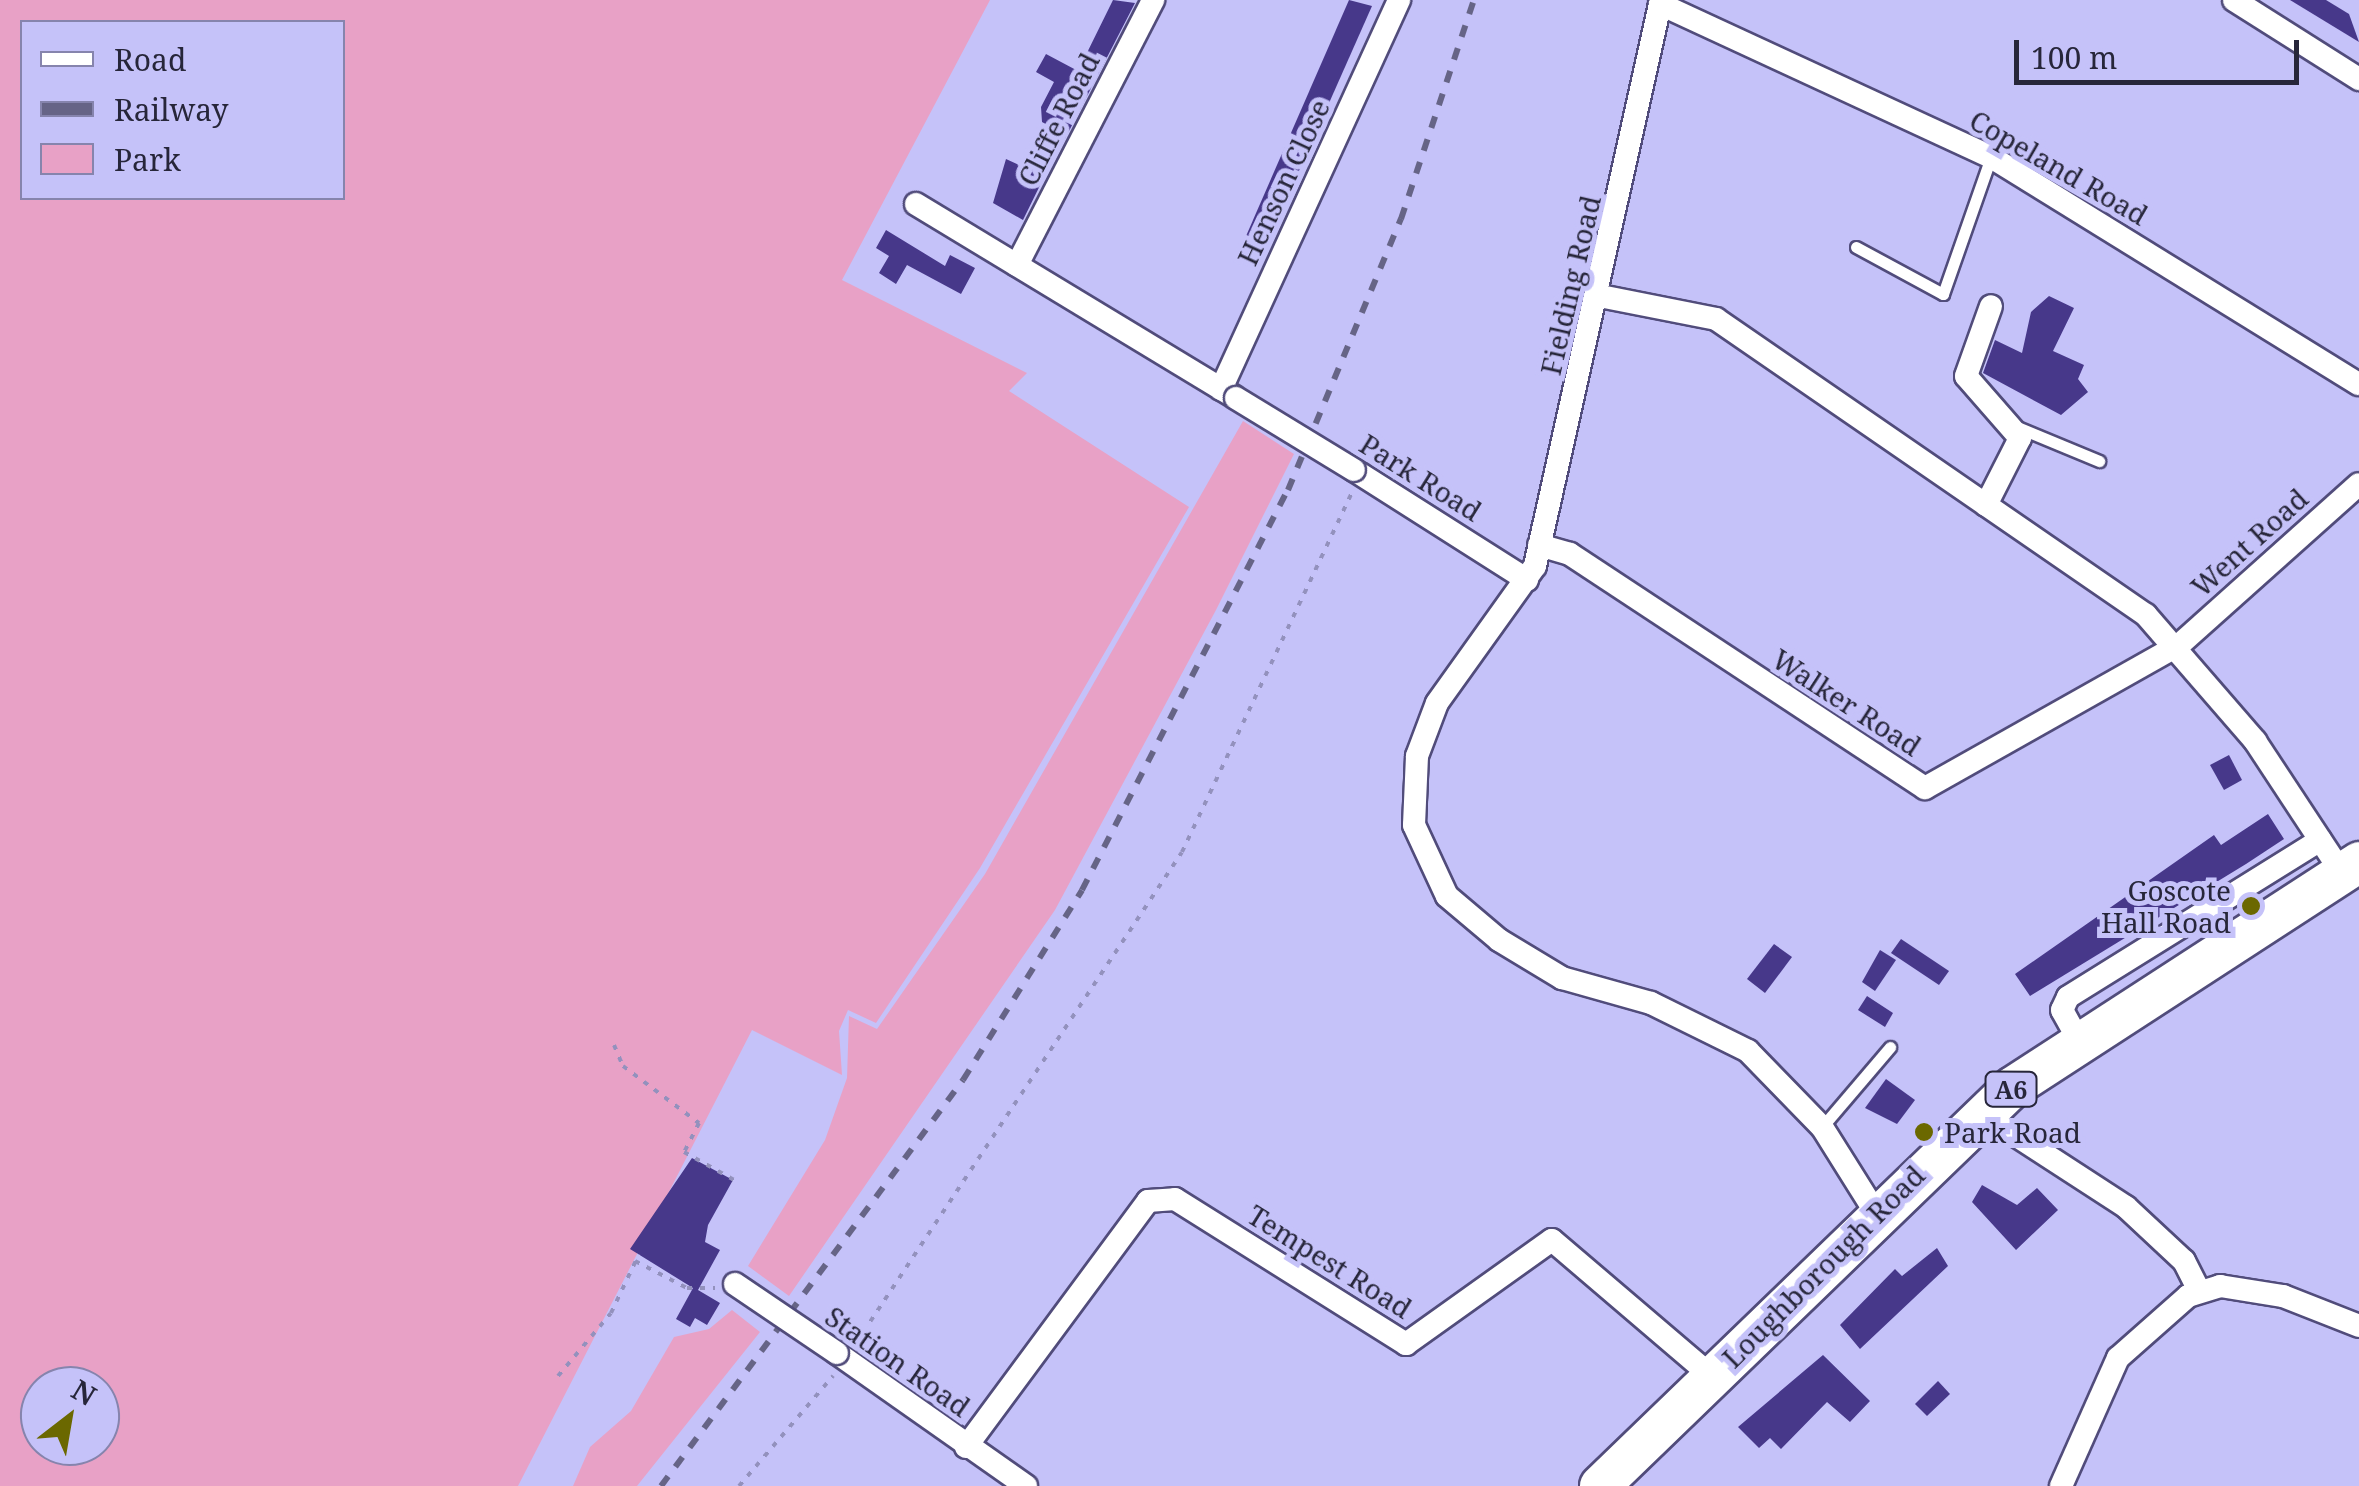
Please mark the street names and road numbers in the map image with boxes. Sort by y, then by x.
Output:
street label: Cliffe Road [1010,47,1106,191]
street label: Henson Close [1230,94,1336,270]
street label: Copeland Road [1964,102,2154,232]
street label: Fielding Road [1533,192,1607,378]
street label: Park Road [1354,426,1488,528]
street label: Went Road [2184,481,2314,603]
street label: Walker Road [1766,641,1928,763]
road number: A6 [1984,1069,2038,1109]
street label: Loughborough Road [1715,1158,1931,1374]
street label: Tempest Road [1242,1197,1418,1325]
street label: Station Road [819,1299,977,1423]

